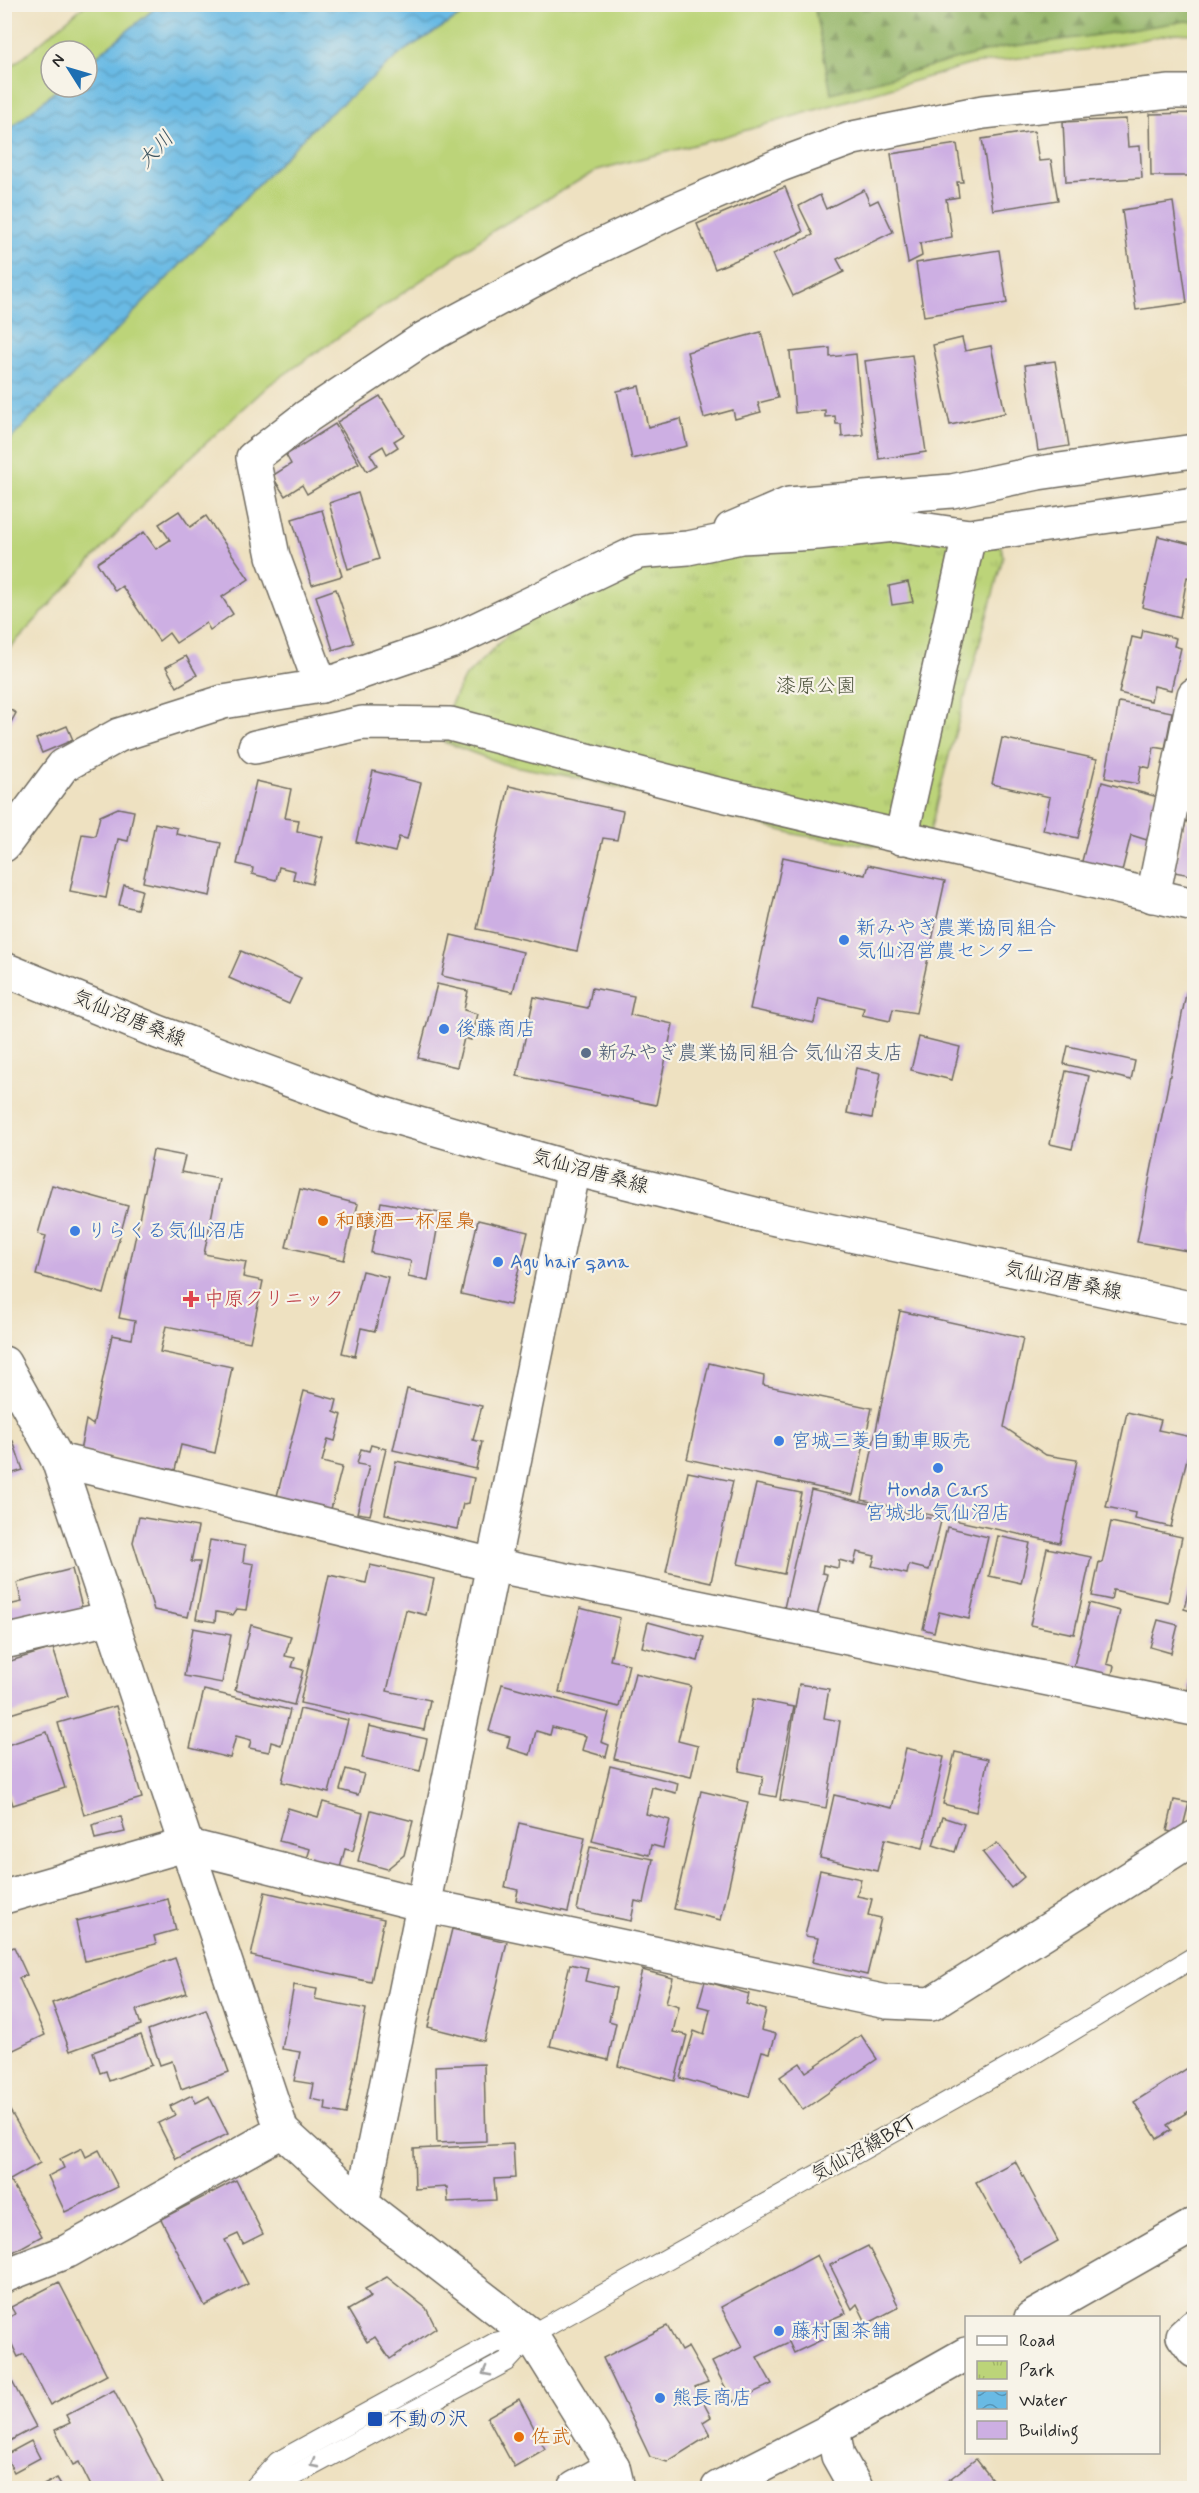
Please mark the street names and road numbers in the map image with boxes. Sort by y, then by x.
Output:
street label: 気仙沼唐桑線 [68,984,190,1054]
street label: 気仙沼唐桑線 [529,1143,651,1201]
street label: 気仙沼唐桑線 [1002,1255,1124,1307]
street label: 気仙沼線BRT [806,2109,922,2189]

